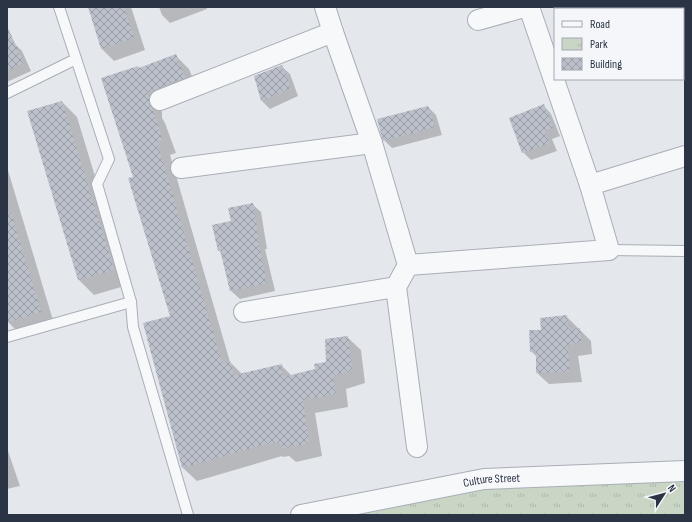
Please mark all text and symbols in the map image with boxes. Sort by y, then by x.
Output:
legend [554,8,684,80]
text: Road [590,17,610,32]
text: Park [590,37,608,52]
text: Building [590,57,622,72]
street label: Culture Street [462,470,521,490]
north arrow [644,474,684,514]
text: N [665,482,679,495]

